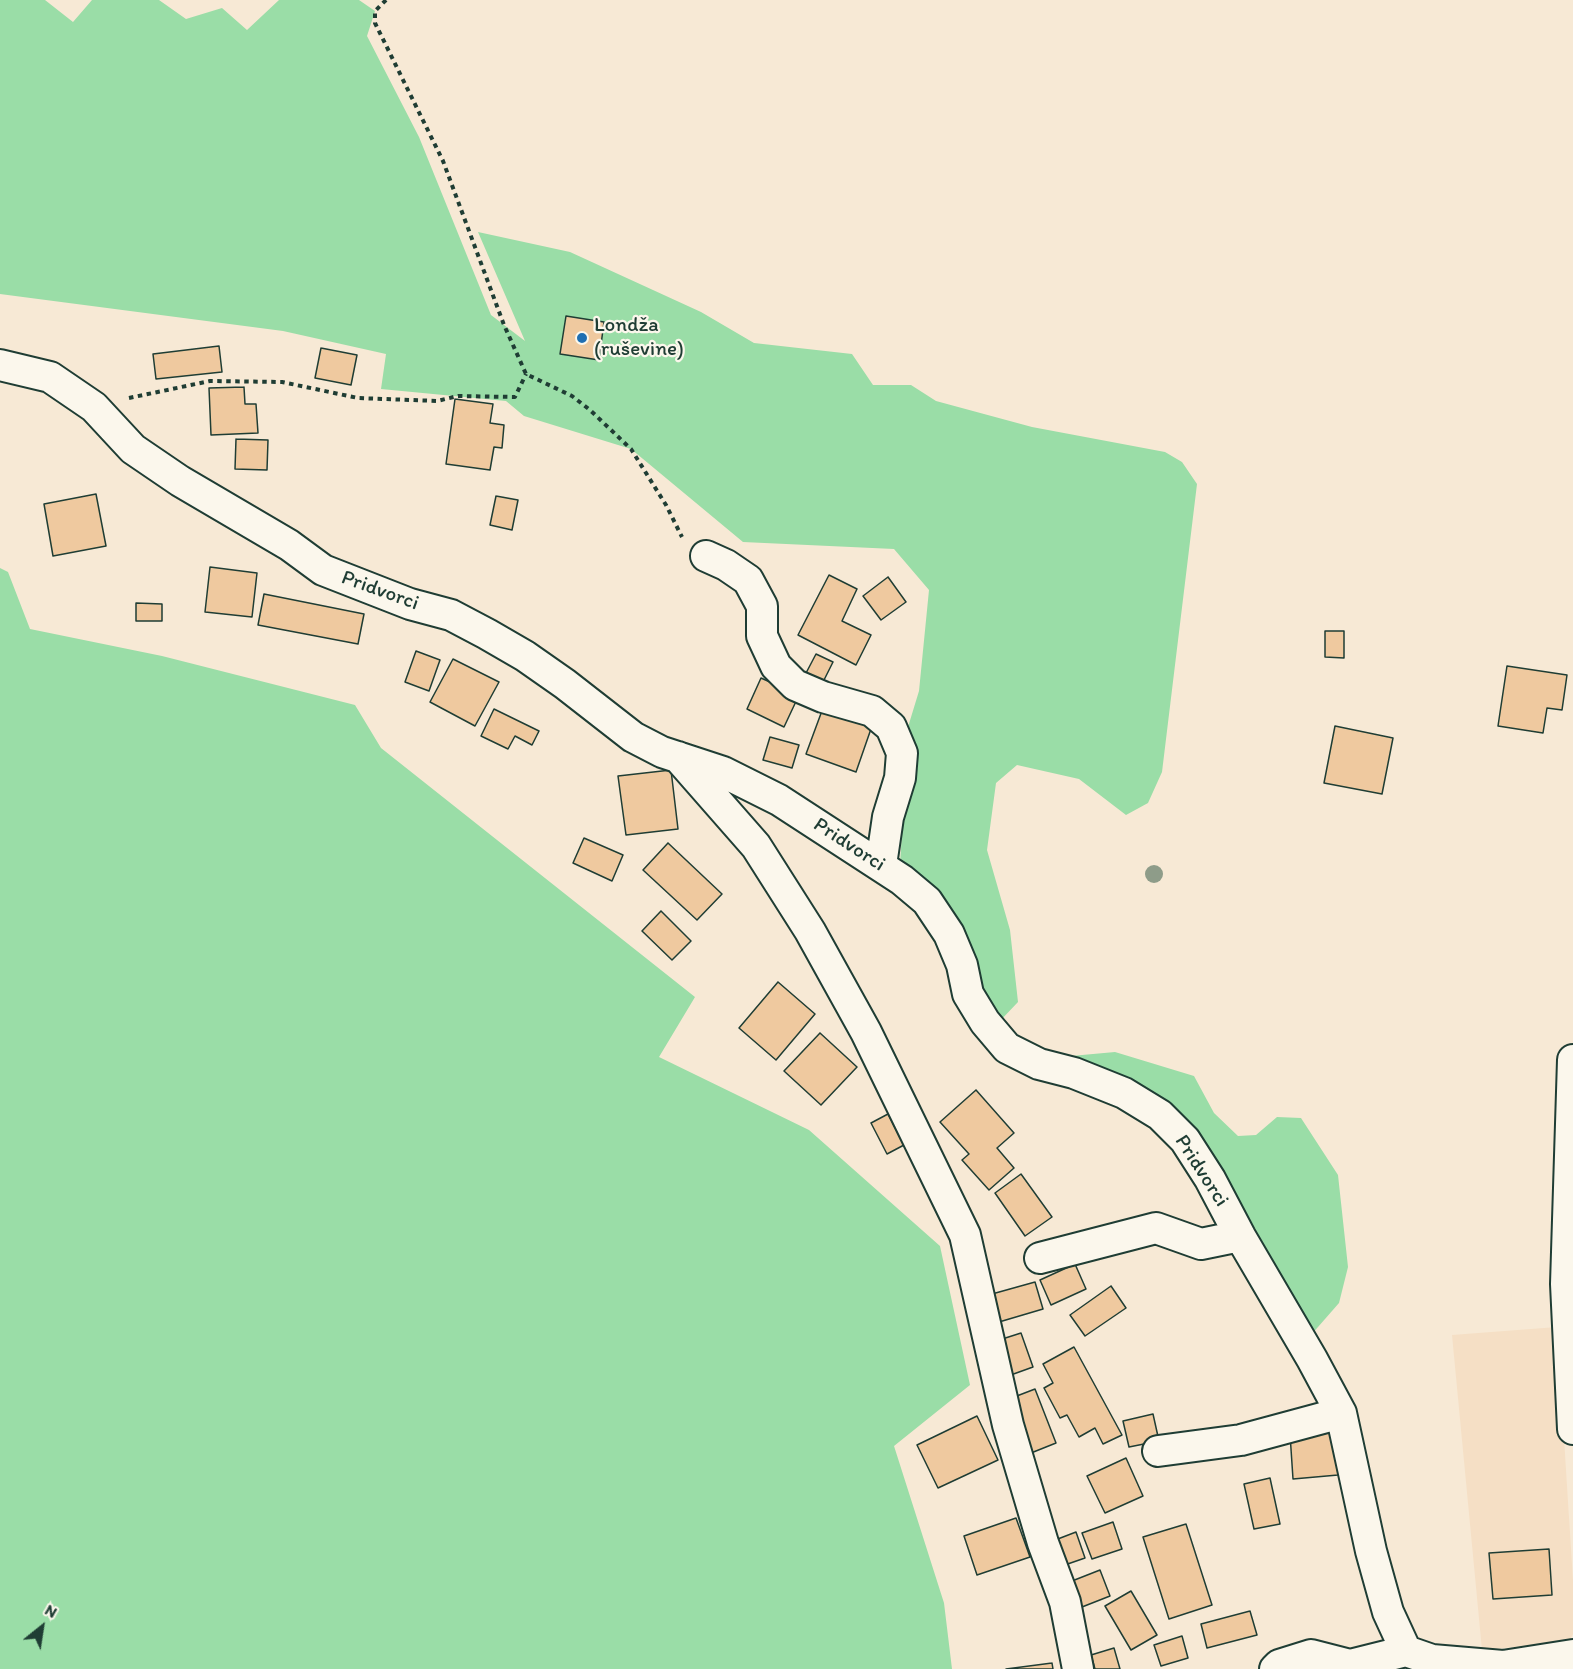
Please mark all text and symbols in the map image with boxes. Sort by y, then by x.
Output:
place label: Londža (ruševine) [594,313,684,363]
marker: Londža (ruševine) [575,331,589,345]
street label: Pridvorci [338,565,422,617]
street label: Pridvorci [808,812,890,878]
street label: Pridvorci [1168,1130,1234,1212]
north arrow [12,1597,72,1657]
text: N [42,1600,61,1622]

